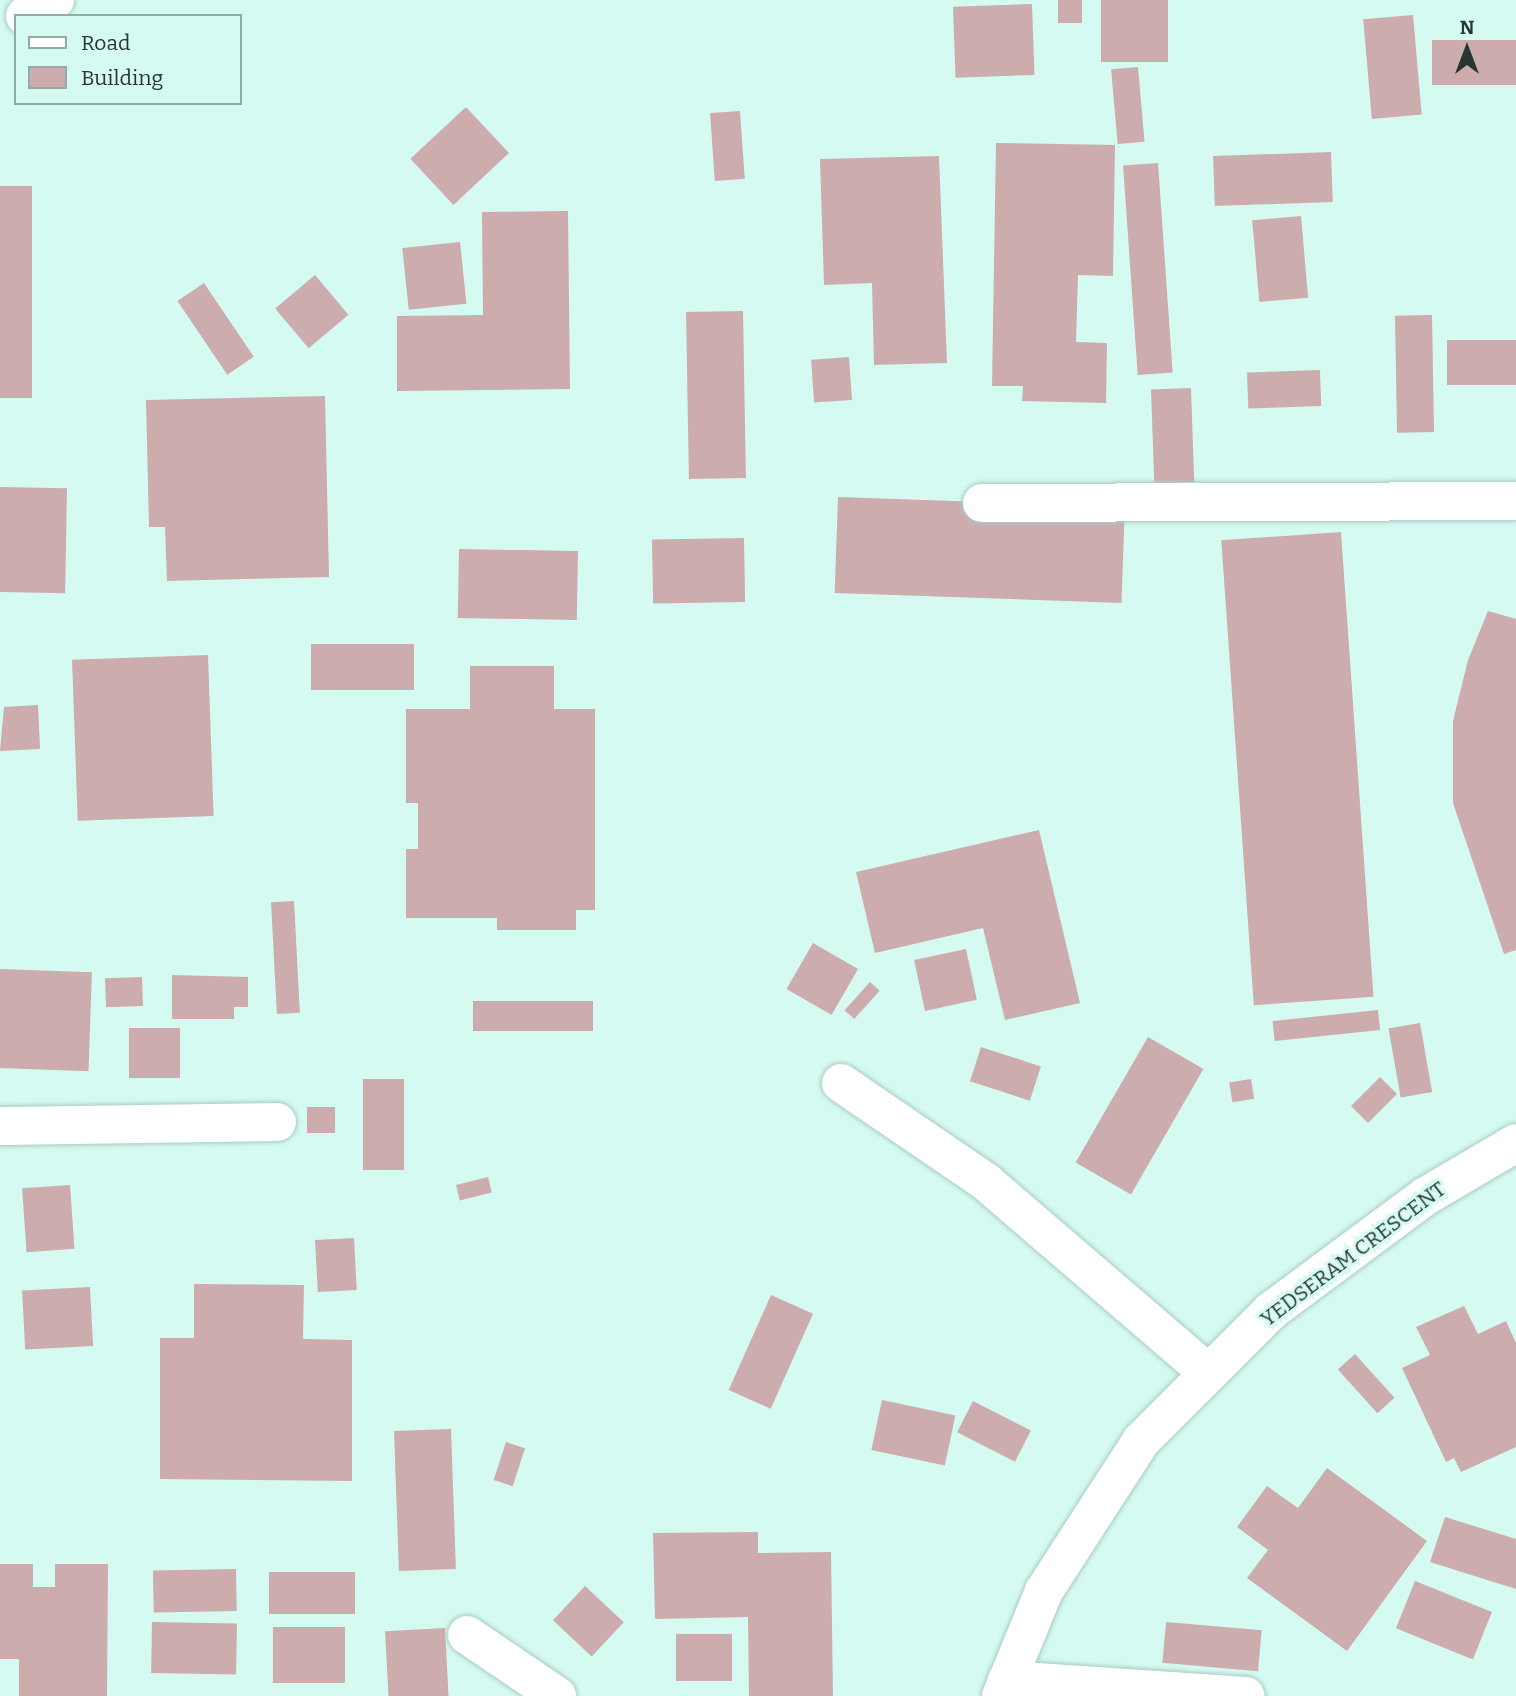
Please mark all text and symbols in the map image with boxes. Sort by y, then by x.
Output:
legend [14,14,242,105]
north arrow [1432,14,1502,84]
text: N [1460,16,1474,39]
text: Road [81,30,130,56]
text: Building [81,65,163,91]
street label: YEDSERAM CRESCENT [1256,1176,1450,1332]

